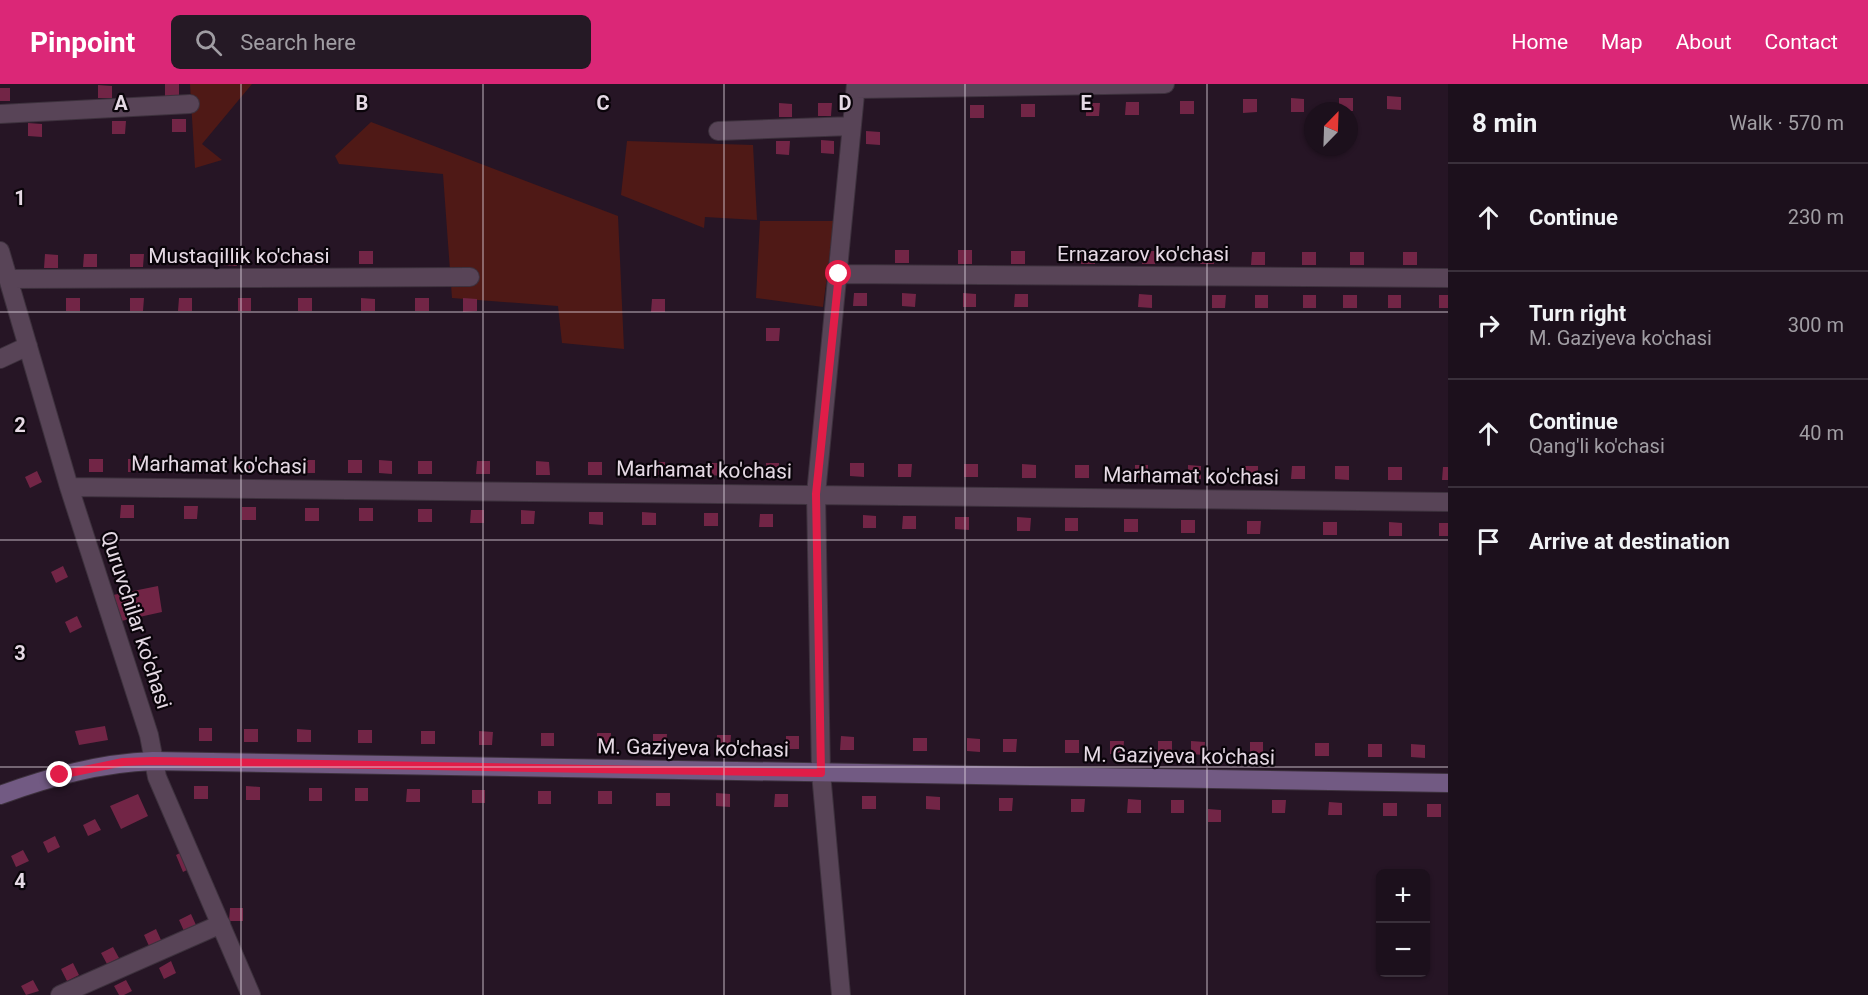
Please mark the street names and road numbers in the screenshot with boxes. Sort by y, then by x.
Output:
street label: Ernazarov ko'chasi [1057,242,1229,266]
street label: Mustaqillik ko'chasi [148,244,330,268]
street label: Marhamat ko'chasi [131,451,307,479]
street label: Marhamat ko'chasi [616,456,792,484]
street label: Marhamat ko'chasi [1103,462,1279,490]
street label: Quruvchilar ko'chasi [96,528,176,712]
street label: M. Gaziyeva ko'chasi [597,734,789,762]
street label: M. Gaziyeva ko'chasi [1083,742,1275,770]

